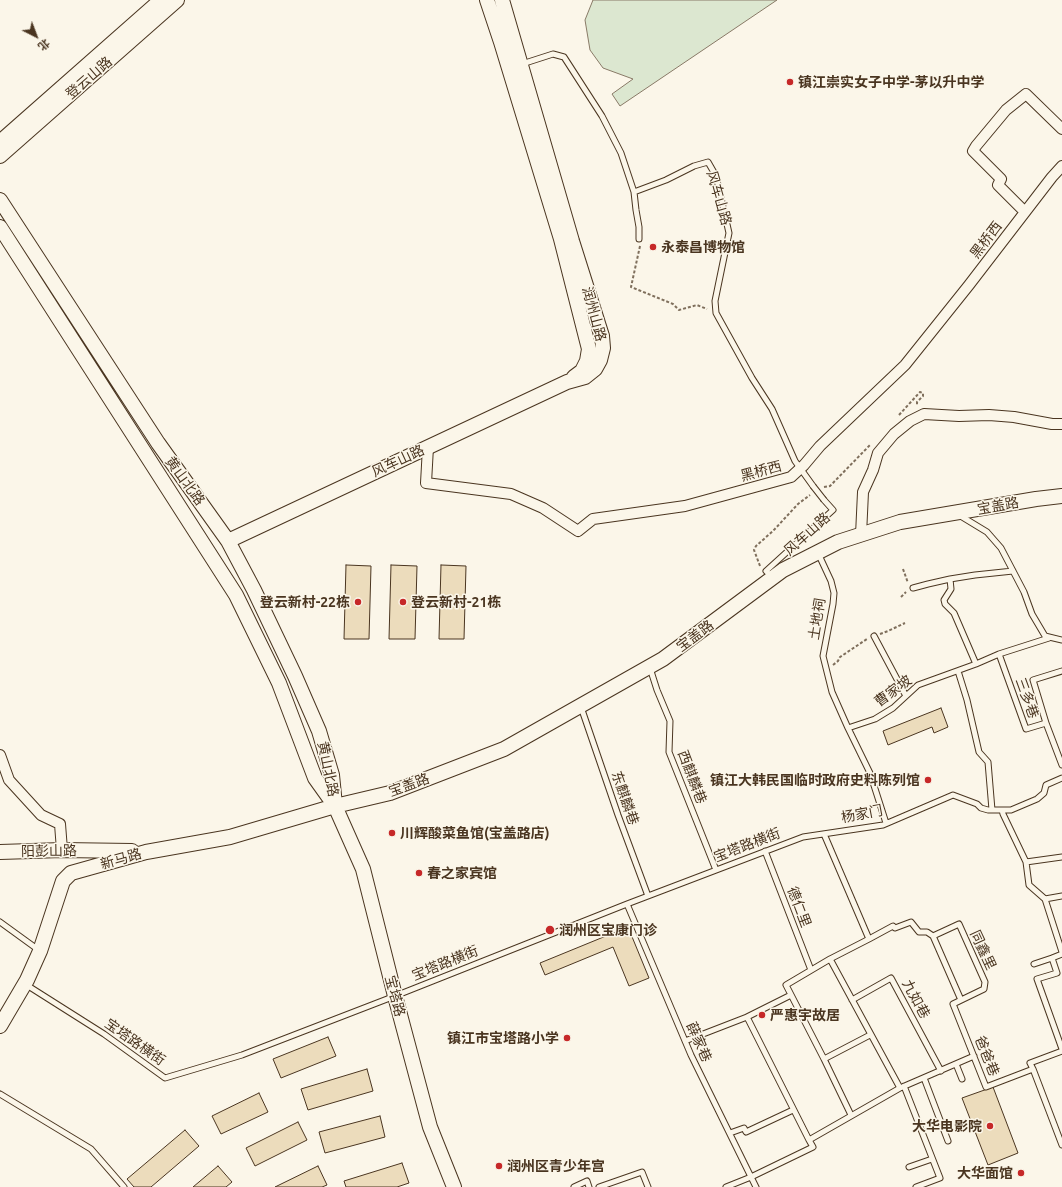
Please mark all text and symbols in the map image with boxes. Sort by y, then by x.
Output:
north arrow [16,16,56,56]
text: 北 [36,37,52,53]
street label: 登云山路 [62,53,116,103]
place label: 镇江崇实女子中学-茅以升中学 [798,74,985,90]
marker: 镇江崇实女子中学-茅以升中学 [785,77,795,87]
street label: 风车山路 [703,169,735,227]
street label: 黑桥西 [967,218,1005,262]
place label: 永泰昌博物馆 [661,239,745,255]
marker: 永泰昌博物馆 [648,242,658,252]
street label: 润州山路 [579,285,609,343]
street label: 风车山路 [369,442,427,480]
street label: 黄山北路 [162,453,208,509]
street label: 黑桥西 [739,457,783,485]
street label: 宝盖路 [976,494,1020,518]
street label: 风车山路 [781,509,833,559]
place label: 登云新村-22栋 [260,594,350,610]
place label: 登云新村-21栋 [411,594,501,610]
marker: 登云新村-22栋 [353,597,363,607]
marker: 登云新村-21栋 [398,597,408,607]
street label: 土地祠 [805,597,829,641]
street label: 宝盖路 [673,617,717,655]
street label: 曹家坡 [871,672,915,710]
street label: 三多巷 [1012,675,1042,721]
street label: 黄山北路 [314,740,342,798]
street label: 西麒麟巷 [674,748,710,806]
street label: 东麒麟巷 [608,769,642,827]
street label: 宝盖路 [386,770,432,800]
place label: 镇江大韩民国临时政府史料陈列馆 [710,772,920,788]
marker: 镇江大韩民国临时政府史料陈列馆 [923,775,933,785]
street label: 杨家门 [840,802,884,826]
place label: 川辉酸菜鱼馆(宝盖路店) [400,825,550,841]
street label: 宝塔路横街 [711,825,783,865]
marker: 川辉酸菜鱼馆(宝盖路店) [387,828,397,838]
street label: 阳彭山路 [21,842,77,860]
street label: 新马路 [98,845,144,873]
place label: 春之家宾馆 [427,865,497,881]
marker: 春之家宾馆 [414,868,424,878]
street label: 德仁里 [784,884,814,930]
place label: 润州区宝康门诊 [559,922,657,938]
marker: 润州区宝康门诊 [544,924,556,936]
street label: 同鑫里 [967,927,999,973]
street label: 宝塔路横街 [409,942,481,984]
street label: 宝塔路 [381,974,409,1018]
street label: 九如巷 [899,977,933,1021]
place label: 严惠宇故居 [770,1007,840,1023]
marker: 严惠宇故居 [757,1010,767,1020]
street label: 宝塔路横街 [102,1015,168,1069]
street label: 薛家巷 [683,1019,715,1065]
place label: 镇江市宝塔路小学 [447,1030,559,1046]
marker: 镇江市宝塔路小学 [562,1033,572,1043]
street label: 爸爸巷 [971,1033,1003,1079]
place label: 大华电影院 [912,1118,982,1134]
marker: 大华电影院 [985,1121,995,1131]
place label: 润州区青少年宫 [507,1158,605,1174]
marker: 润州区青少年宫 [494,1161,504,1171]
place label: 大华面馆 [957,1165,1013,1181]
marker: 大华面馆 [1016,1168,1026,1178]

